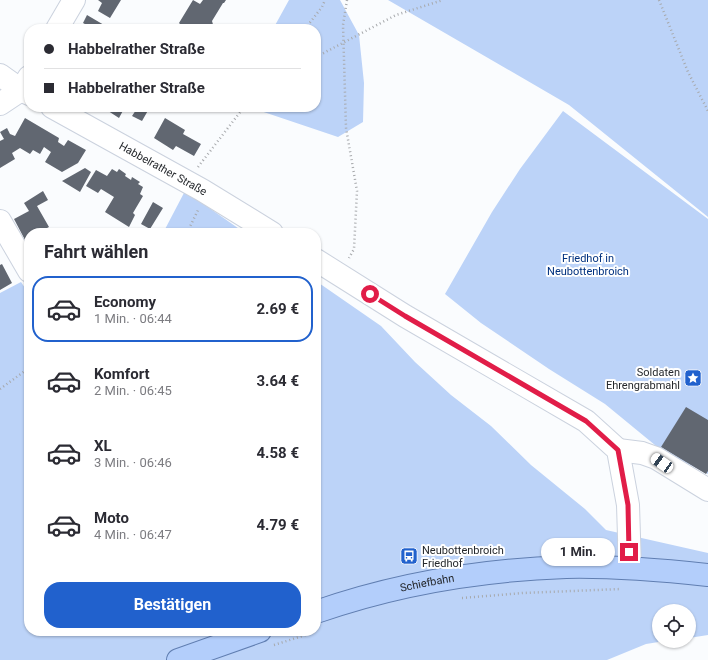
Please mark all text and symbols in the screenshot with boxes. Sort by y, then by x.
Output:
text: Habbelrather Straße [68,40,205,58]
text: Habbelrather Straße [68,79,205,97]
street label: Habbelrather Straße [117,139,209,199]
text: Fahrt wählen [44,241,148,262]
park label: Friedhof in Neubottenbroich [547,252,629,278]
route start [361,285,379,303]
icon: car [46,291,82,327]
text: Economy [94,293,156,311]
text: 2.69 € [256,300,299,318]
text: 1 Min. · 06:44 [94,311,172,326]
icon: car [46,363,82,399]
text: Komfort [94,365,150,383]
place label: Soldaten Ehrengrabmahl [606,366,680,392]
place icon: Soldaten Ehrengrabmahl [683,368,703,388]
text: 3.64 € [256,372,299,390]
text: 2 Min. · 06:45 [94,383,172,398]
icon: car [46,435,82,471]
text: XL [94,437,112,455]
text: 4.58 € [256,444,299,462]
car [649,451,675,475]
text: 3 Min. · 06:46 [94,455,172,470]
icon: car [46,507,82,543]
text: Moto [94,509,129,527]
text: 4.79 € [256,516,299,534]
text: 4 Min. · 06:47 [94,527,172,542]
callout: 1 Min. [541,538,615,566]
route end [620,543,638,561]
place label: Neubottenbroich Friedhof [422,544,504,570]
text: 1 Min. [560,544,596,559]
bus stop icon: Neubottenbroich Friedhof [399,546,419,566]
street label: Schiefbahn [399,572,455,595]
button: Bestätigen [44,582,301,628]
map controls [652,604,696,648]
button: locate [652,604,696,648]

